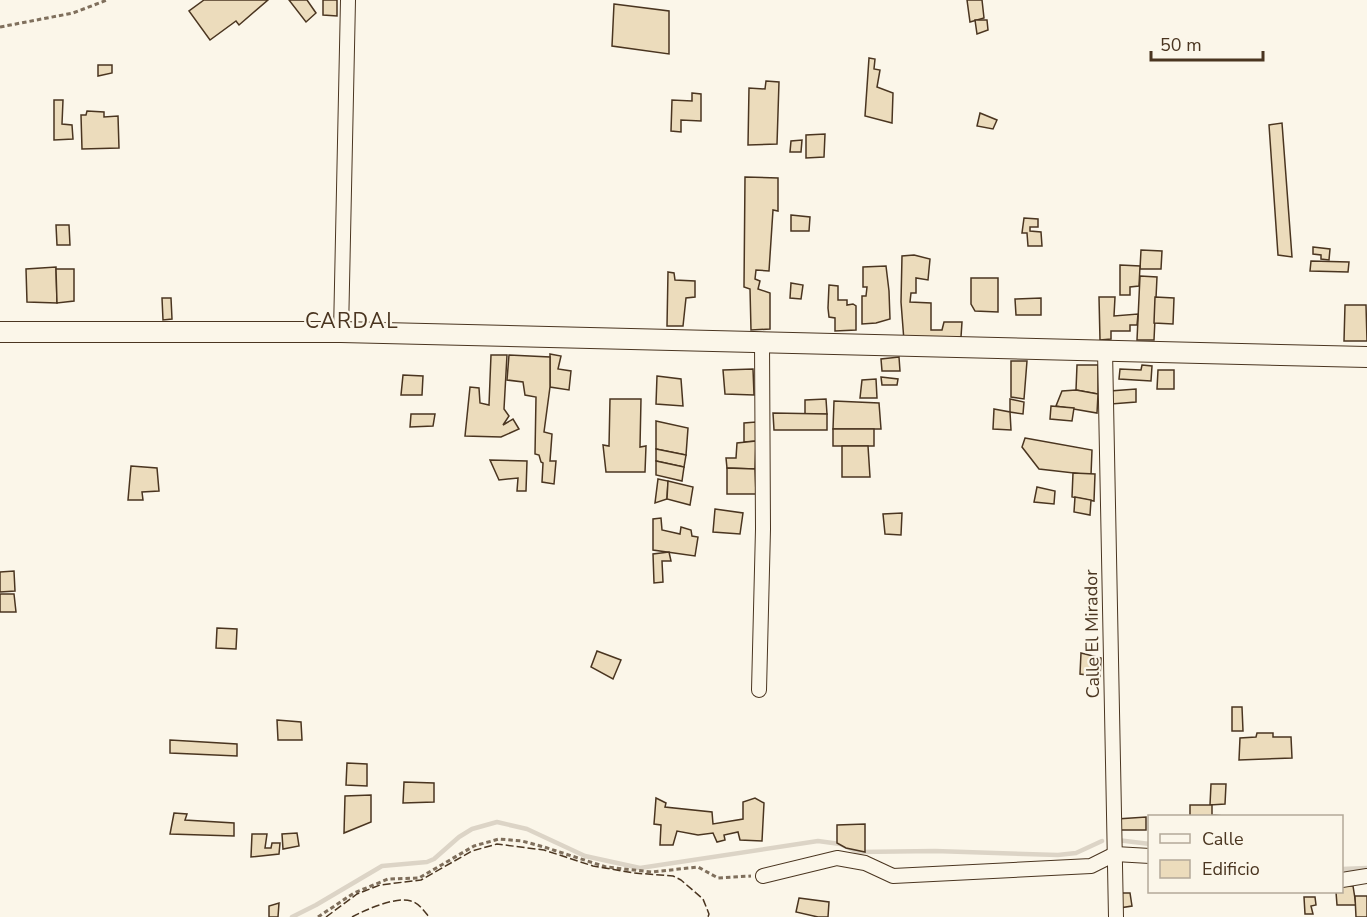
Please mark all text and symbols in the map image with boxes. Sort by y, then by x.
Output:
scale bar [1151,24,1264,62]
text: 50 m [1160,33,1202,57]
district label: CARDAL [305,307,399,335]
street label: Calle El Mirador [1079,569,1105,699]
legend [1148,815,1343,893]
text: Calle [1202,827,1244,851]
text: Edificio [1202,857,1260,881]

